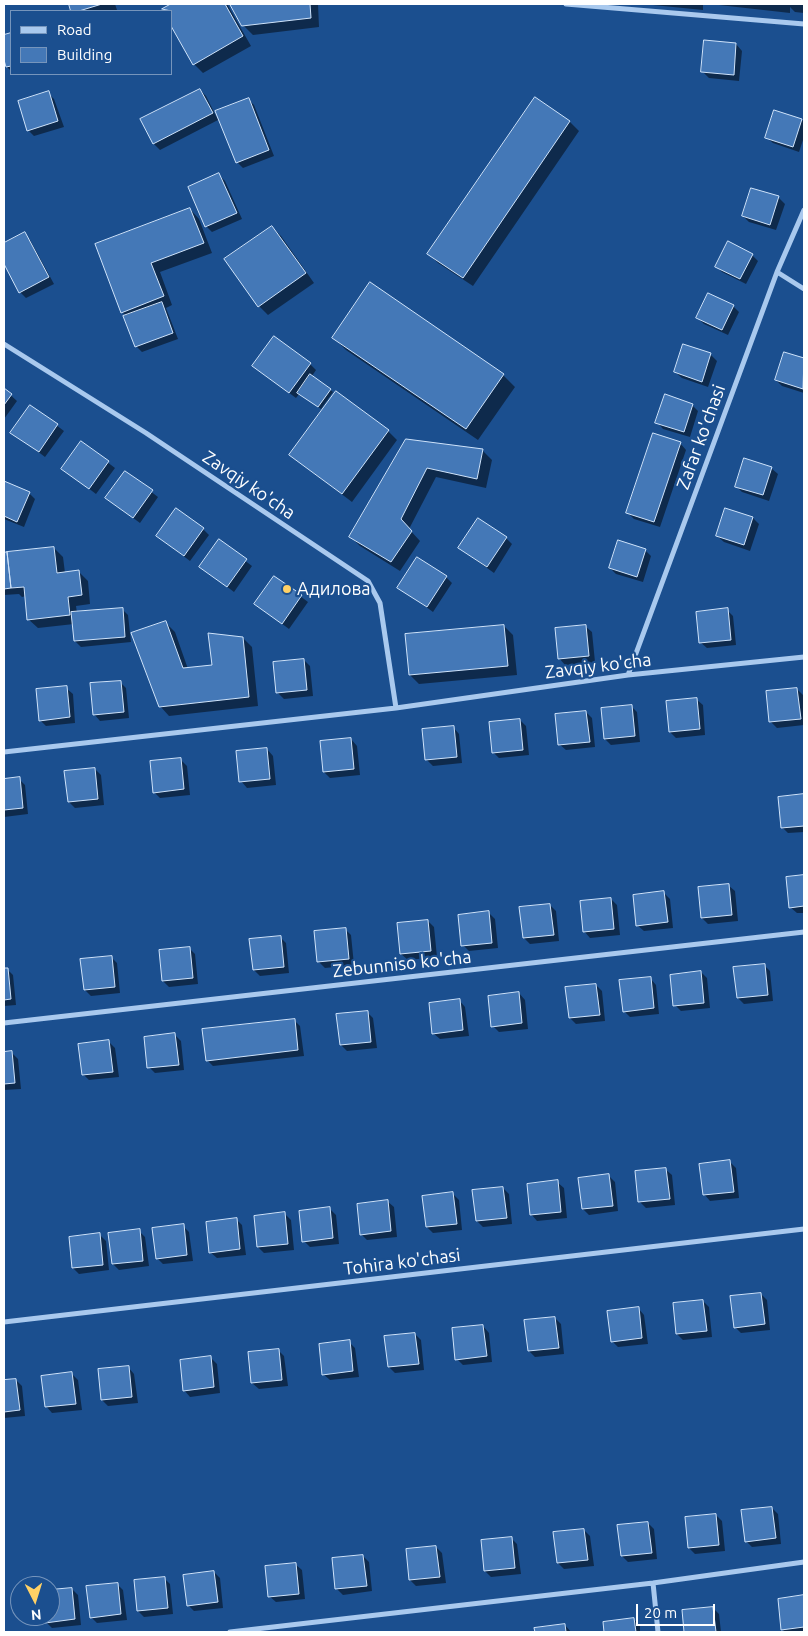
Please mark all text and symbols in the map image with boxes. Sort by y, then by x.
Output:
legend [10,10,172,75]
text: Road [57,21,92,38]
text: Building [57,46,112,63]
street label: Zafar ko'chasi [672,382,730,492]
street label: Zavqiy ko'cha [199,446,299,524]
place label: Адилова [297,578,371,600]
marker: Адилова [281,583,293,595]
street label: Zavqiy ko'cha [544,649,652,683]
street label: Zebunniso ko'cha [332,946,472,982]
street label: Tohira ko'chasi [342,1244,462,1280]
north arrow [10,1576,60,1626]
scale bar [638,1594,717,1626]
text: 20 m [644,1604,677,1621]
text: N [30,1607,42,1623]

